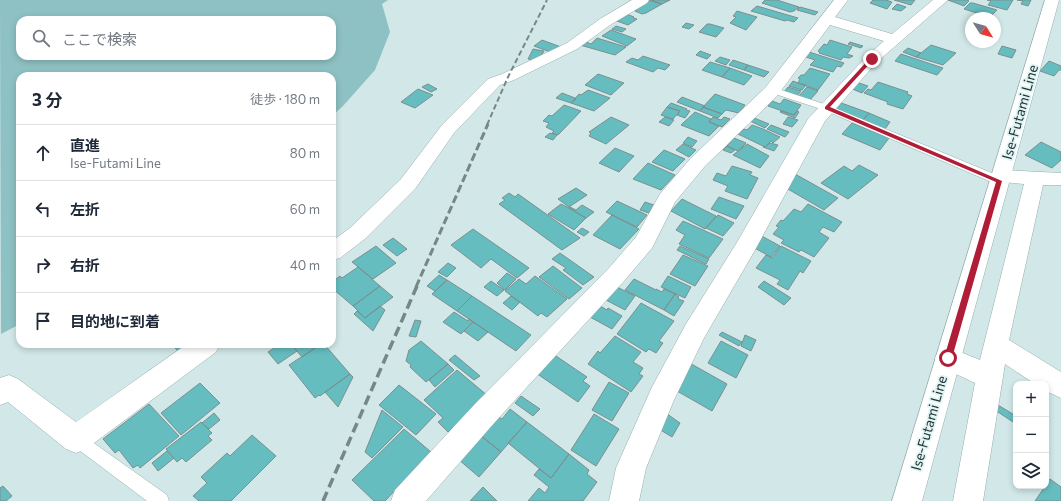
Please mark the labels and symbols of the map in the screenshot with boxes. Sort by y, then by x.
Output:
north arrow [965,12,1001,48]
route end [863,50,881,68]
street label: Ise-Futami Line [998,63,1041,161]
route start [939,349,957,367]
street label: Ise-Futami Line [907,374,950,472]

